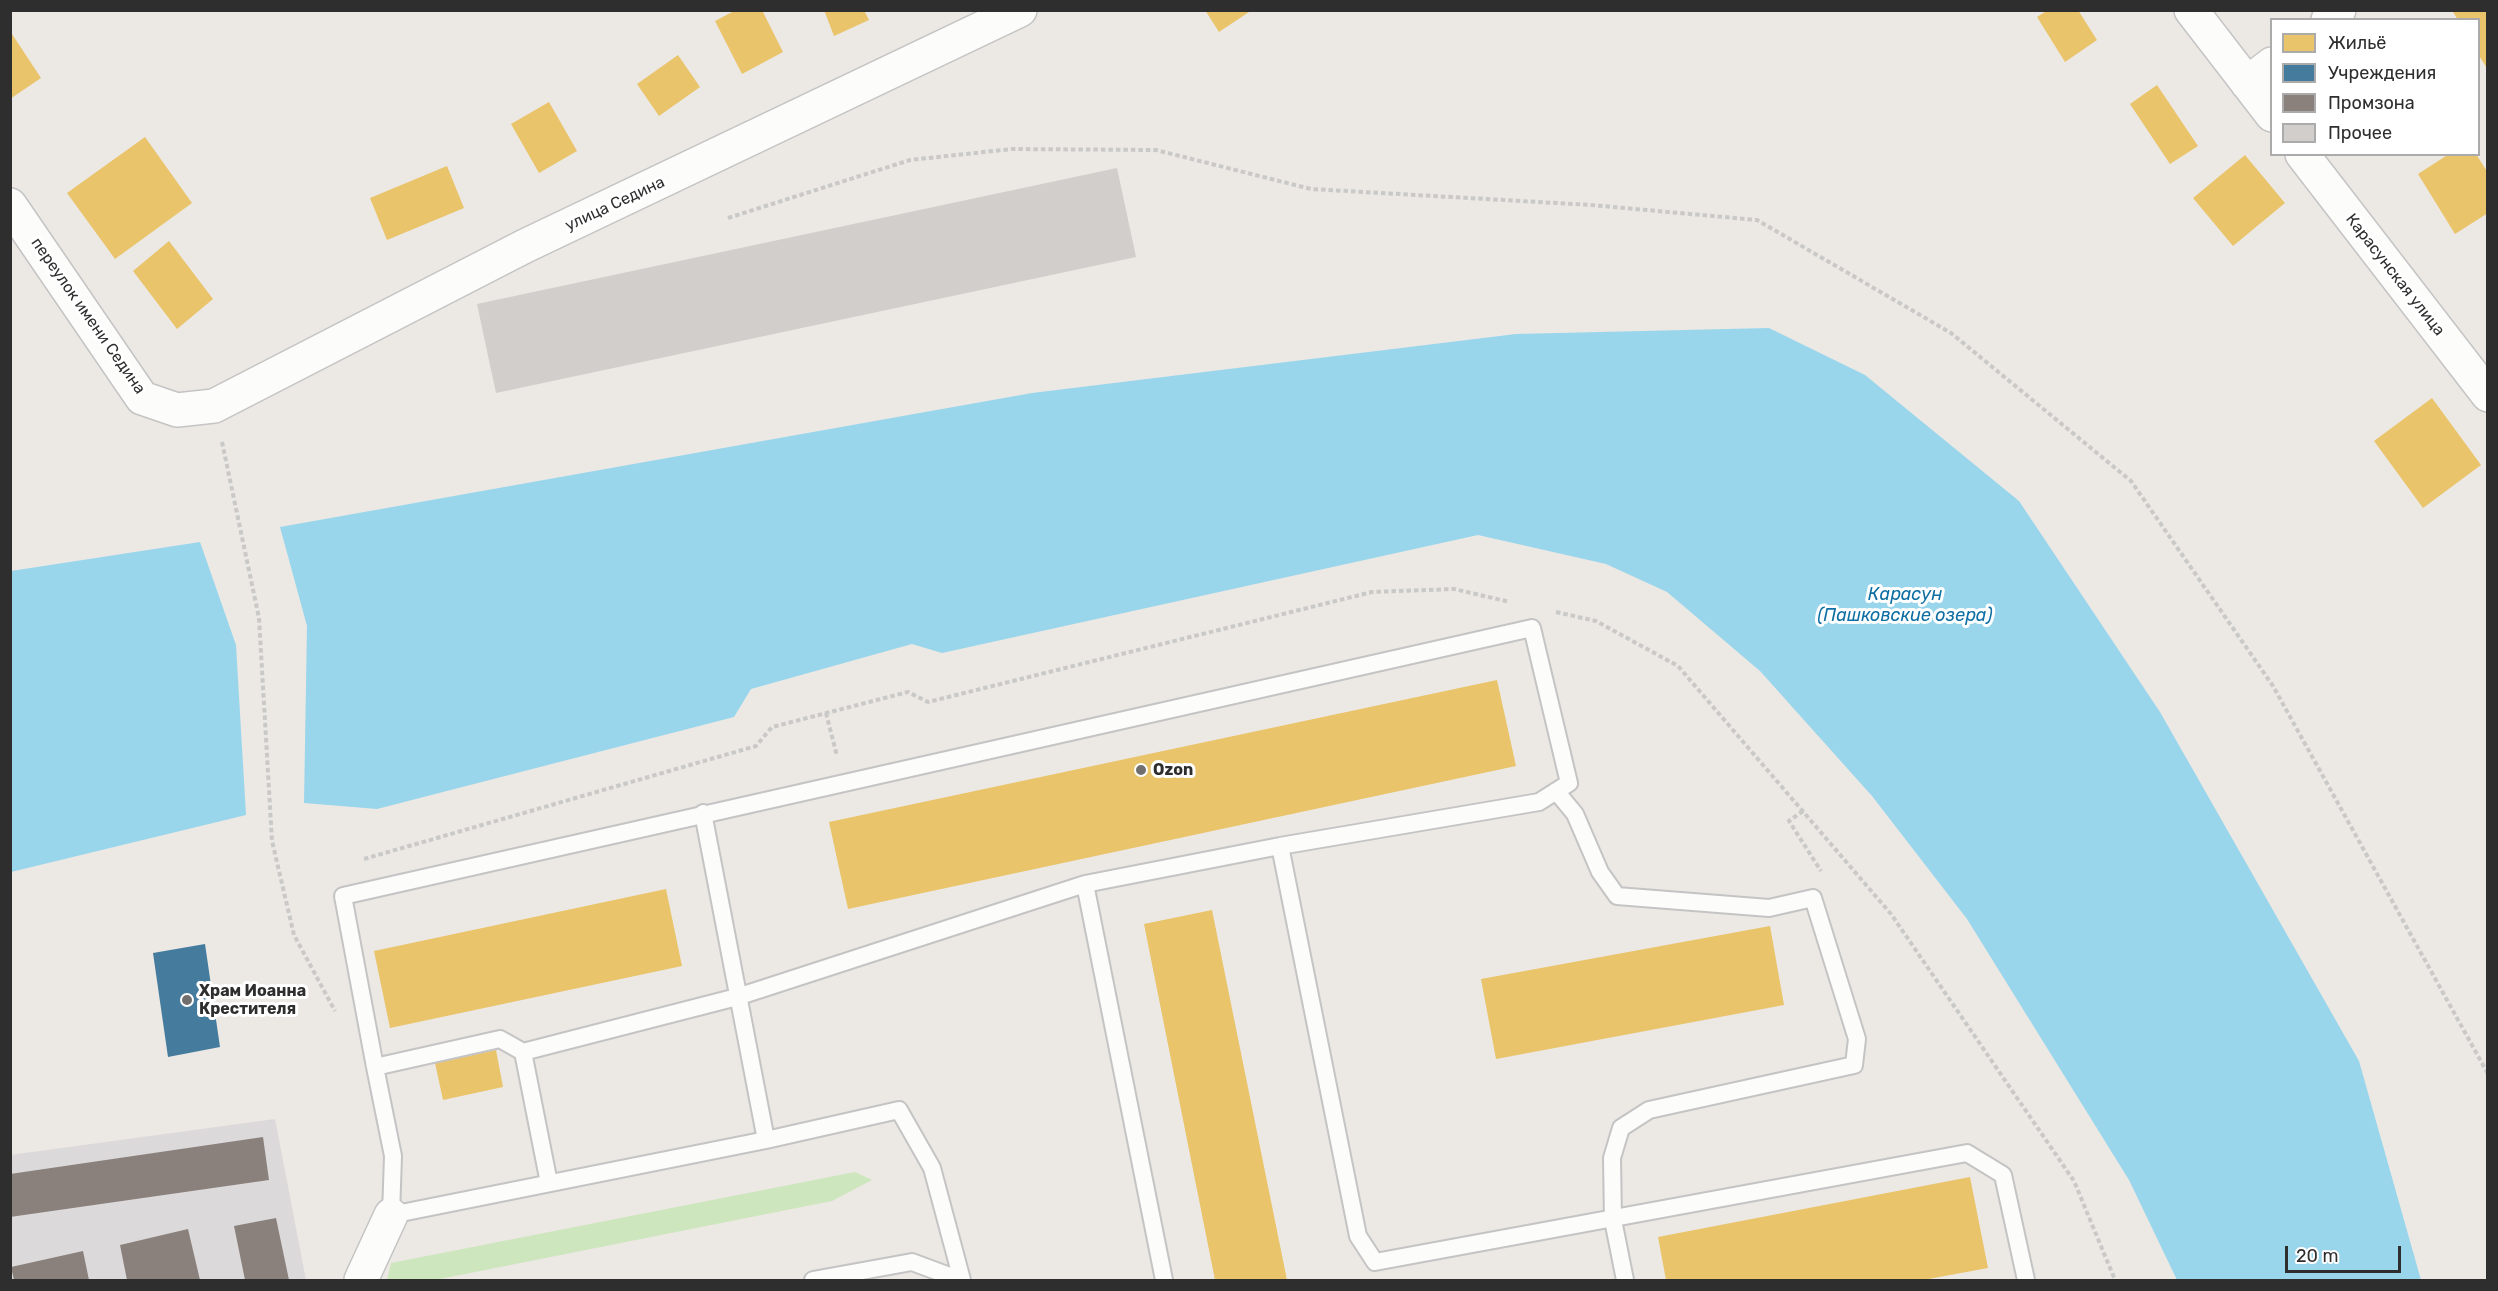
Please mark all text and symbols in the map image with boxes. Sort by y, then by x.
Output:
legend [2270,18,2480,156]
text: Жильё [2328,32,2386,54]
text: Учреждения [2328,62,2436,84]
text: Промзона [2328,92,2415,114]
text: Прочее [2328,122,2392,144]
street label: улица Седина [562,173,668,235]
street label: Карасунская улица [2341,210,2449,340]
street label: переулок имени Седина [27,234,149,398]
water label: Карасун (Пашковские озера) [1818,584,1992,626]
place label: Ozon [1153,760,1193,780]
marker: Ozon [1134,763,1148,777]
place label: Храм Иоанна Крестителя [199,981,306,1019]
marker: Храм Иоанна Крестителя [180,993,194,1007]
scale bar [2288,1234,2404,1272]
text: 20 m [2296,1245,2338,1267]

